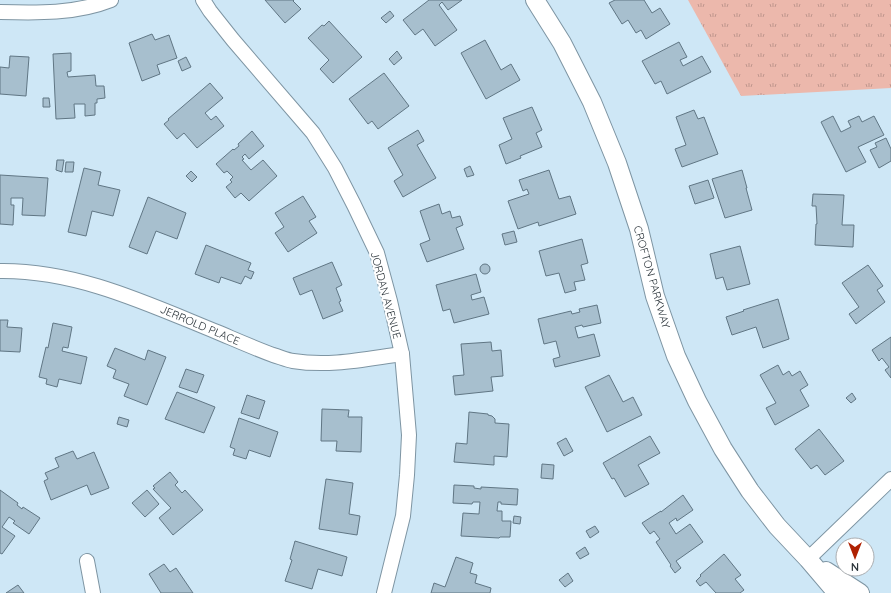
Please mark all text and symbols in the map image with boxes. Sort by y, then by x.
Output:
street label: CROFTON PARKWAY [631,224,673,330]
street label: JORDAN AVENUE [368,250,404,340]
street label: JERROLD PLACE [158,302,242,348]
north arrow [835,537,875,577]
text: N [851,560,859,574]

